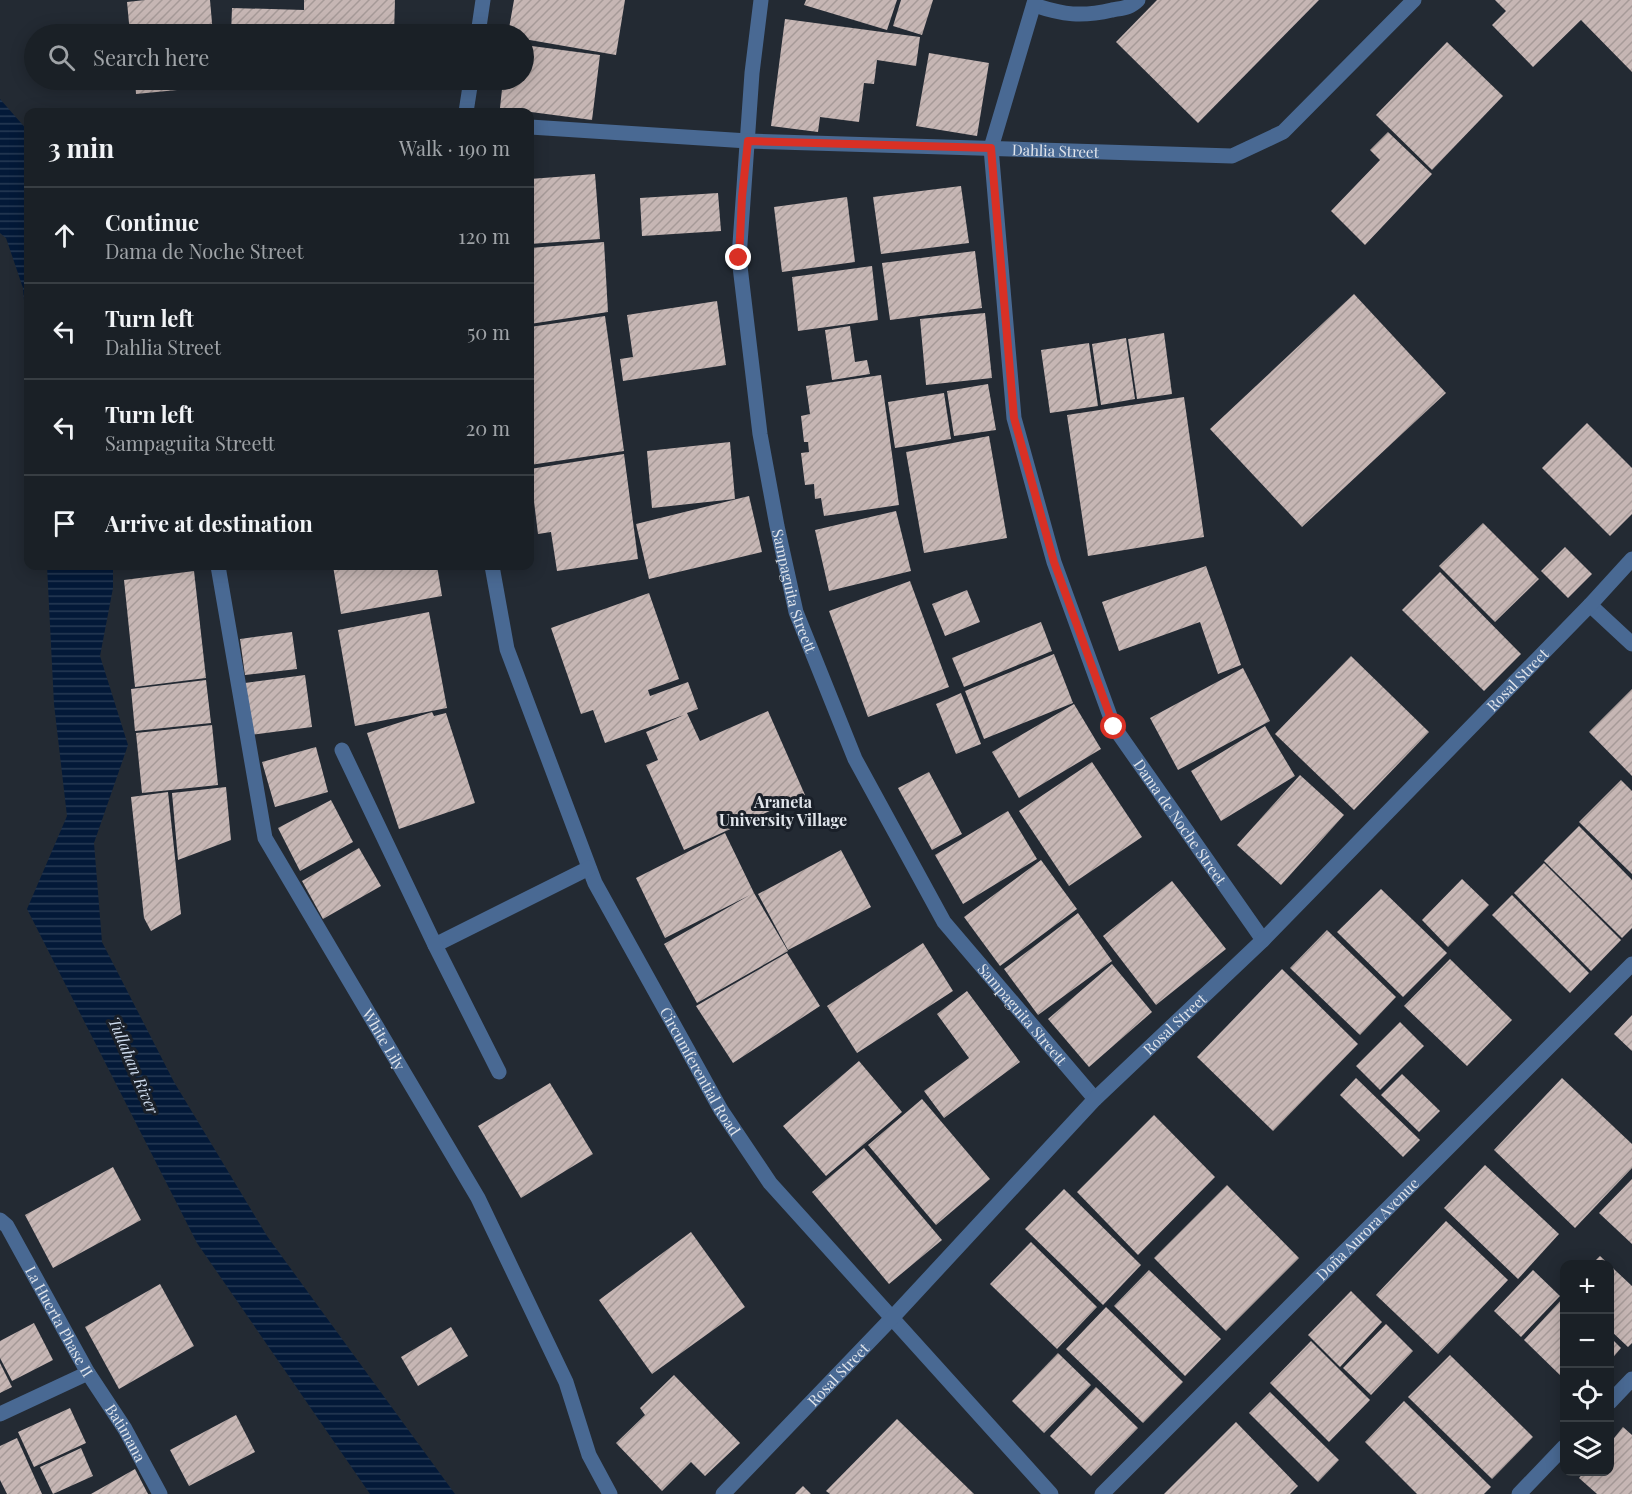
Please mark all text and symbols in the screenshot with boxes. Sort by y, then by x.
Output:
search box [24,24,534,90]
icon: search [45,41,78,74]
text: Search here [93,42,209,72]
text: 3 min [48,130,114,165]
text: Walk · 190 m [399,134,510,161]
street label: Dahlia Street [1012,139,1100,162]
text: Continue [105,207,199,237]
icon: ahead [48,219,81,252]
text: 120 m [458,222,510,249]
text: Dama de Noche Street [105,237,304,264]
route end [725,244,751,270]
text: Turn left [105,303,194,333]
icon: left [48,315,81,348]
text: 50 m [467,318,510,345]
text: Dahlia Street [105,333,221,360]
text: Turn left [105,399,194,429]
icon: left [48,411,81,444]
text: 20 m [466,414,510,441]
text: Sampaguita Streett [105,429,275,456]
icon: arrive [48,507,81,540]
text: Arrive at destination [105,508,313,538]
street label: Sampaguita Streett [768,527,822,656]
street label: Rosal Street [1482,643,1553,715]
route start [1100,713,1126,739]
street label: Dama de Noche Street [1129,755,1232,889]
district label: Araneta University Village [719,791,847,830]
street label: Sampaguita Streett [974,959,1072,1070]
street label: Rosal Street [1138,988,1211,1059]
street label: Circumferential Road [656,1003,745,1140]
street label: White Lily [358,1004,410,1074]
water label: Tullahan River [104,1013,164,1118]
street label: Doña Aurora Avenue [1311,1173,1423,1285]
map controls [1560,1260,1614,1476]
button: + [1560,1260,1614,1314]
street label: La Huerta Phase II [21,1262,98,1381]
button: − [1560,1314,1614,1368]
street label: Rosal Street [803,1338,874,1410]
button: locate [1560,1368,1614,1422]
street label: Batimana [101,1400,151,1466]
button: layers [1560,1422,1614,1476]

